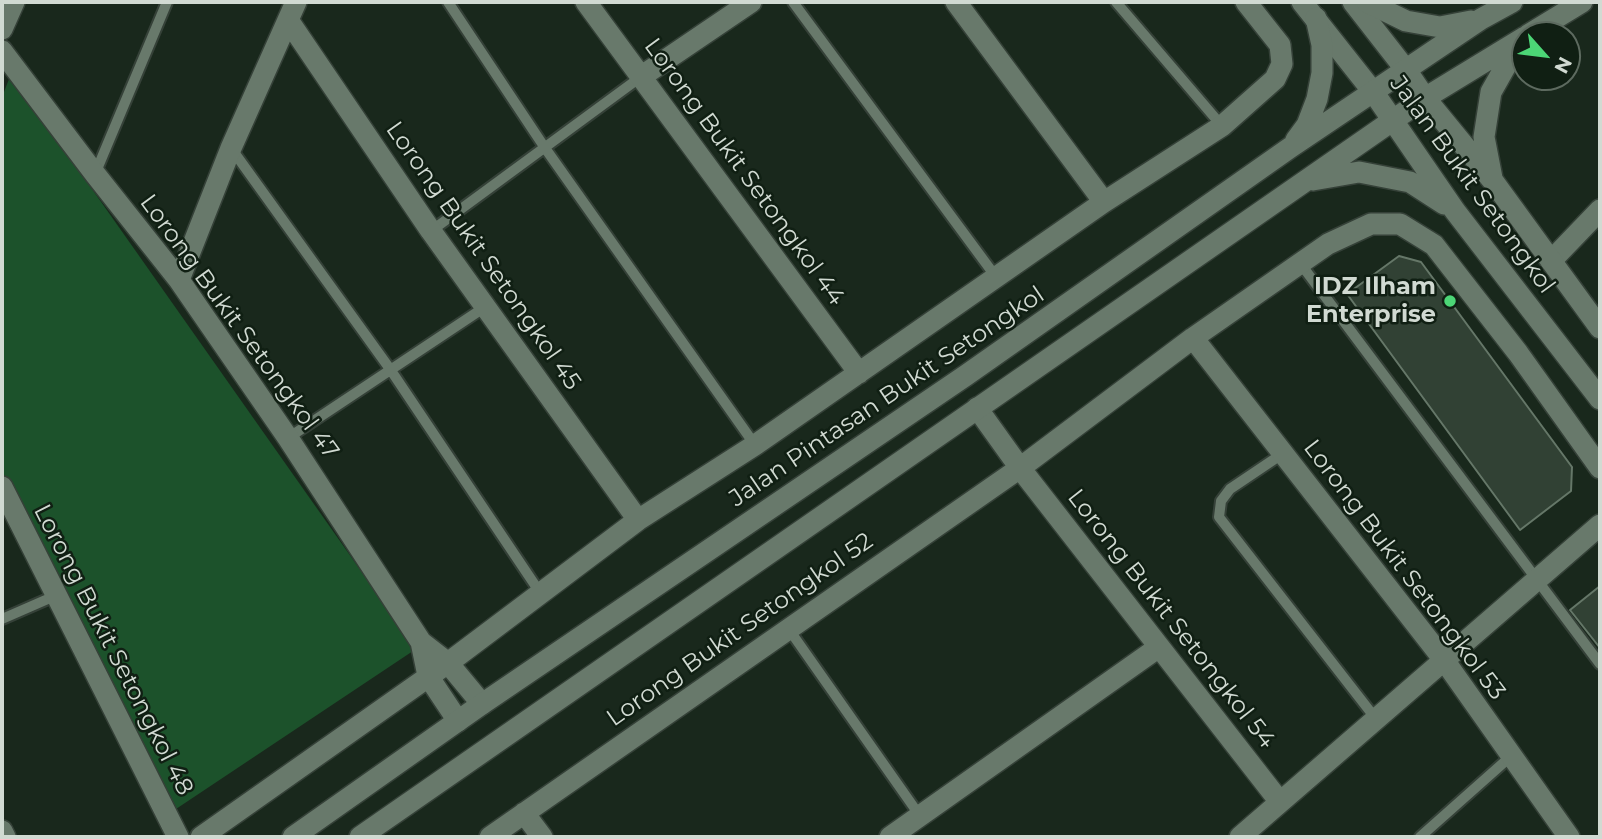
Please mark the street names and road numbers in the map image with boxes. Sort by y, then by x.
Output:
street label: Lorong Bukit Setongkol 44 [637,33,851,311]
street label: Jalan Bukit Setongkol [1383,71,1561,299]
street label: Lorong Bukit Setongkol 45 [379,116,587,396]
street label: Lorong Bukit Setongkol 47 [133,189,345,465]
street label: Jalan Pintasan Bukit Setongkol [724,281,1050,513]
street label: Lorong Bukit Setongkol 53 [1297,434,1511,706]
street label: Lorong Bukit Setongkol 54 [1061,484,1281,754]
street label: Lorong Bukit Setongkol 48 [27,500,199,800]
street label: Lorong Bukit Setongkol 52 [601,527,879,733]

